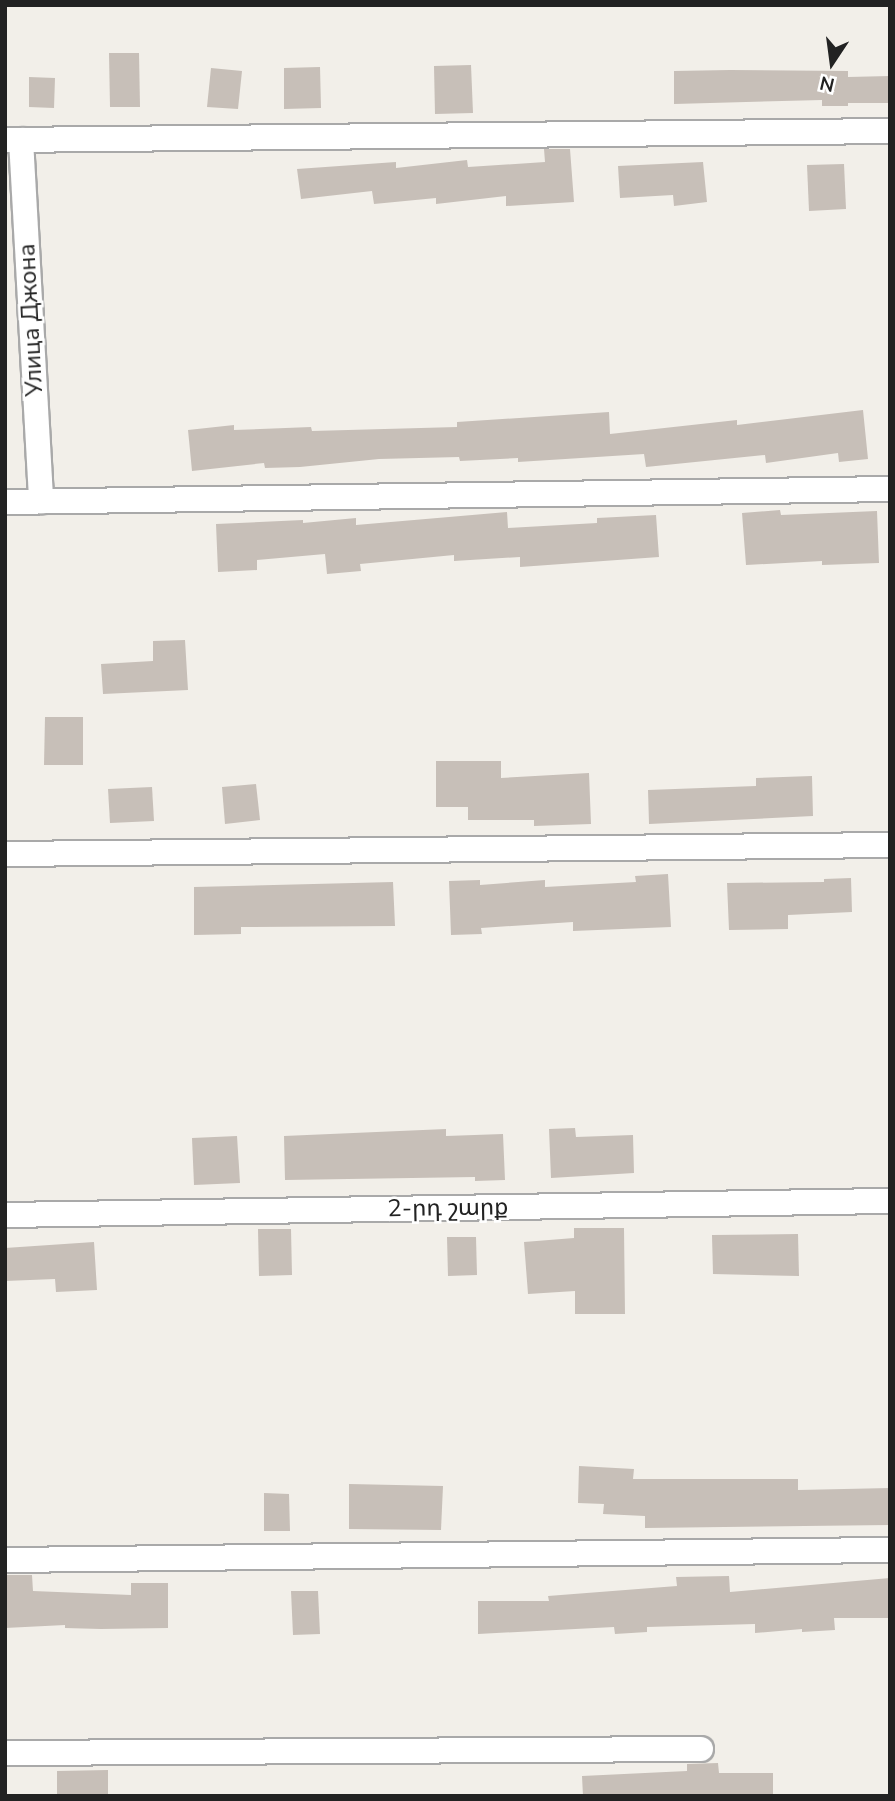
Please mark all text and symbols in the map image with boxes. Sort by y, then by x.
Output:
north arrow [797,28,867,98]
text: N [817,69,837,98]
street label: Улица Джона [13,243,49,397]
street label: 2-րդ շարք [387,1193,509,1223]

